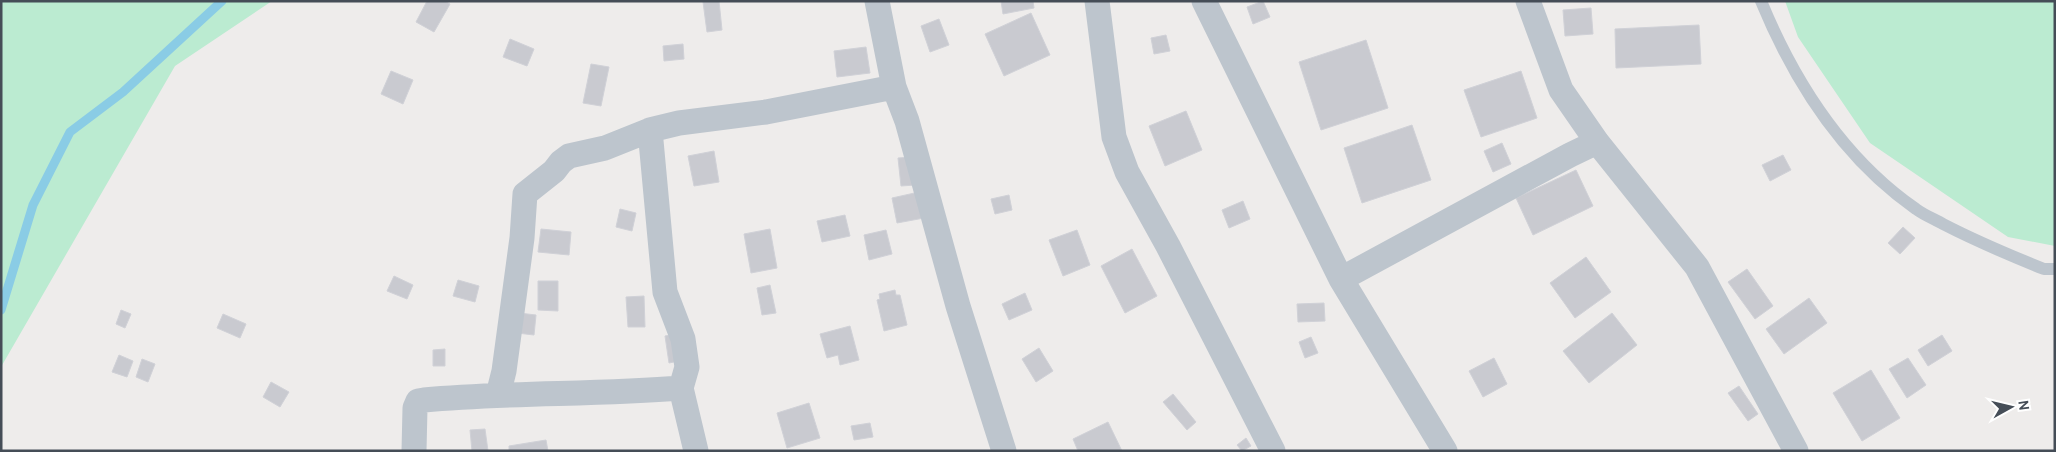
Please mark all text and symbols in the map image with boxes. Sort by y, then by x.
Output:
north arrow [1986,382,2036,432]
text: N [2013,399,2032,412]

